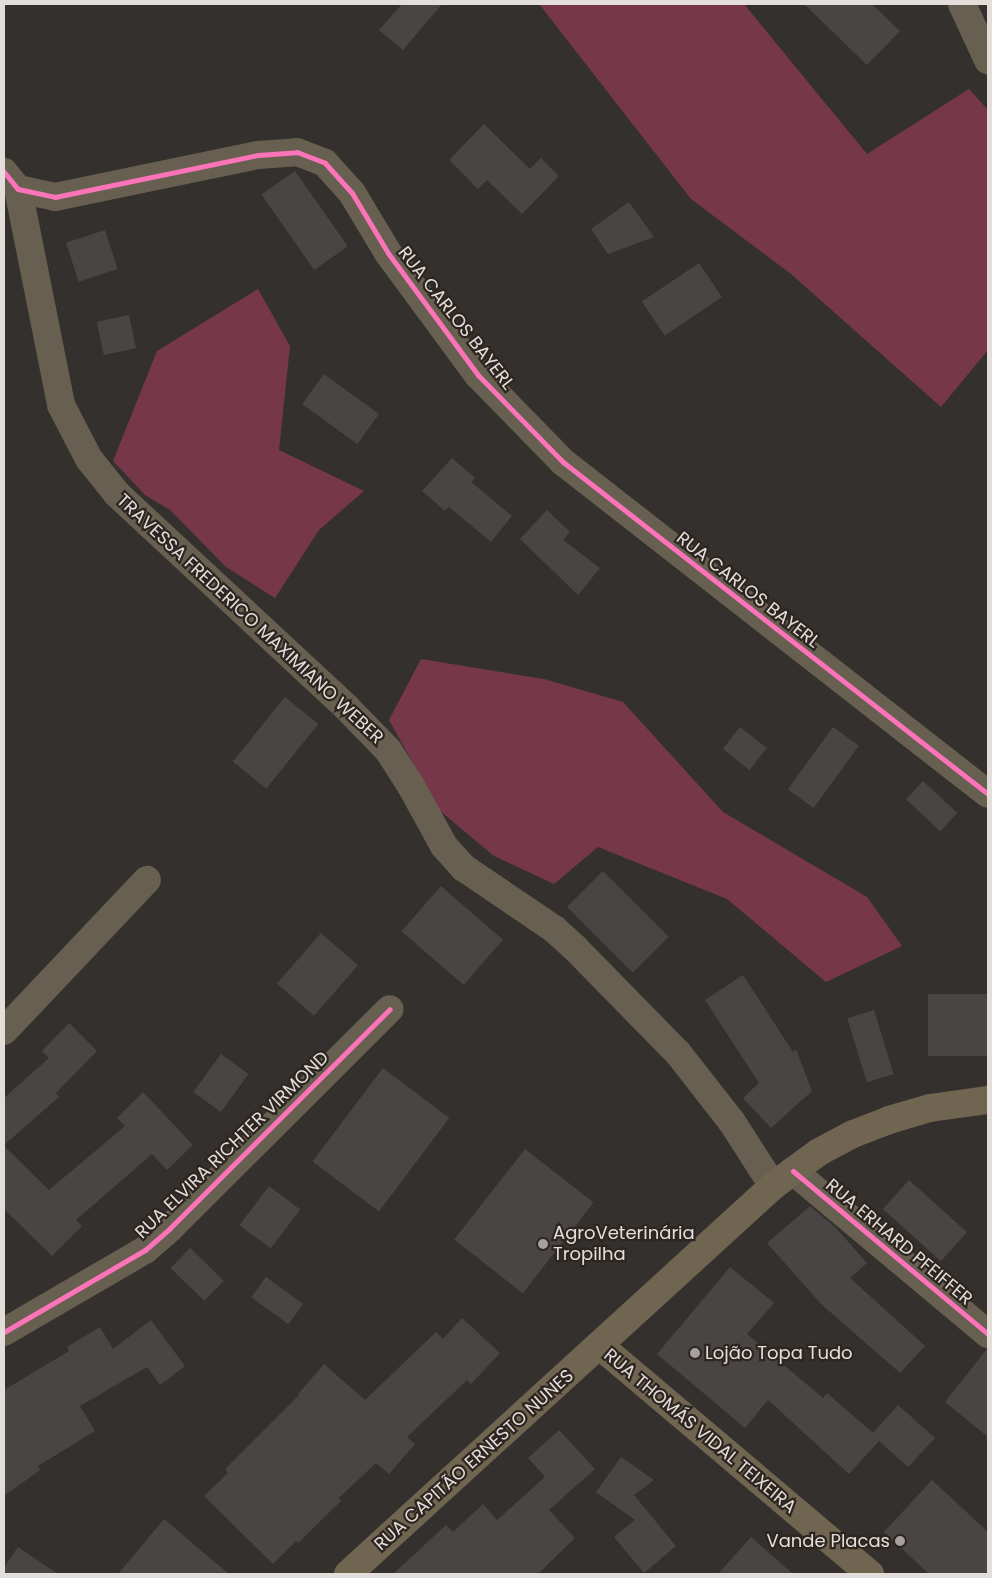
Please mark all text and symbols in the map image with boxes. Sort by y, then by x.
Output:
street label: RUA CARLOS BAYERL [393,242,519,394]
street label: TRAVESSA FREDERICO MAXIMIANO WEBER [112,489,388,749]
street label: RUA CARLOS BAYERL [672,527,824,653]
street label: RUA ELVIRA RICHTER VIRMOND [131,1047,333,1243]
street label: RUA ERHARD PFEIFFER [821,1174,977,1310]
place label: AgroVeterinária Tropilha [553,1223,695,1266]
marker: AgroVeterinária Tropilha [537,1238,549,1250]
place label: Lojão Topa Tudo [705,1342,853,1364]
street label: RUA THOMÁS VIDAL TEIXEIRA [599,1344,801,1518]
marker: Lojão Topa Tudo [689,1347,701,1359]
street label: RUA CAPITÃO ERNESTO NUNES [370,1365,578,1555]
place label: Vande Placas [767,1530,890,1552]
marker: Vande Placas [894,1535,906,1547]

